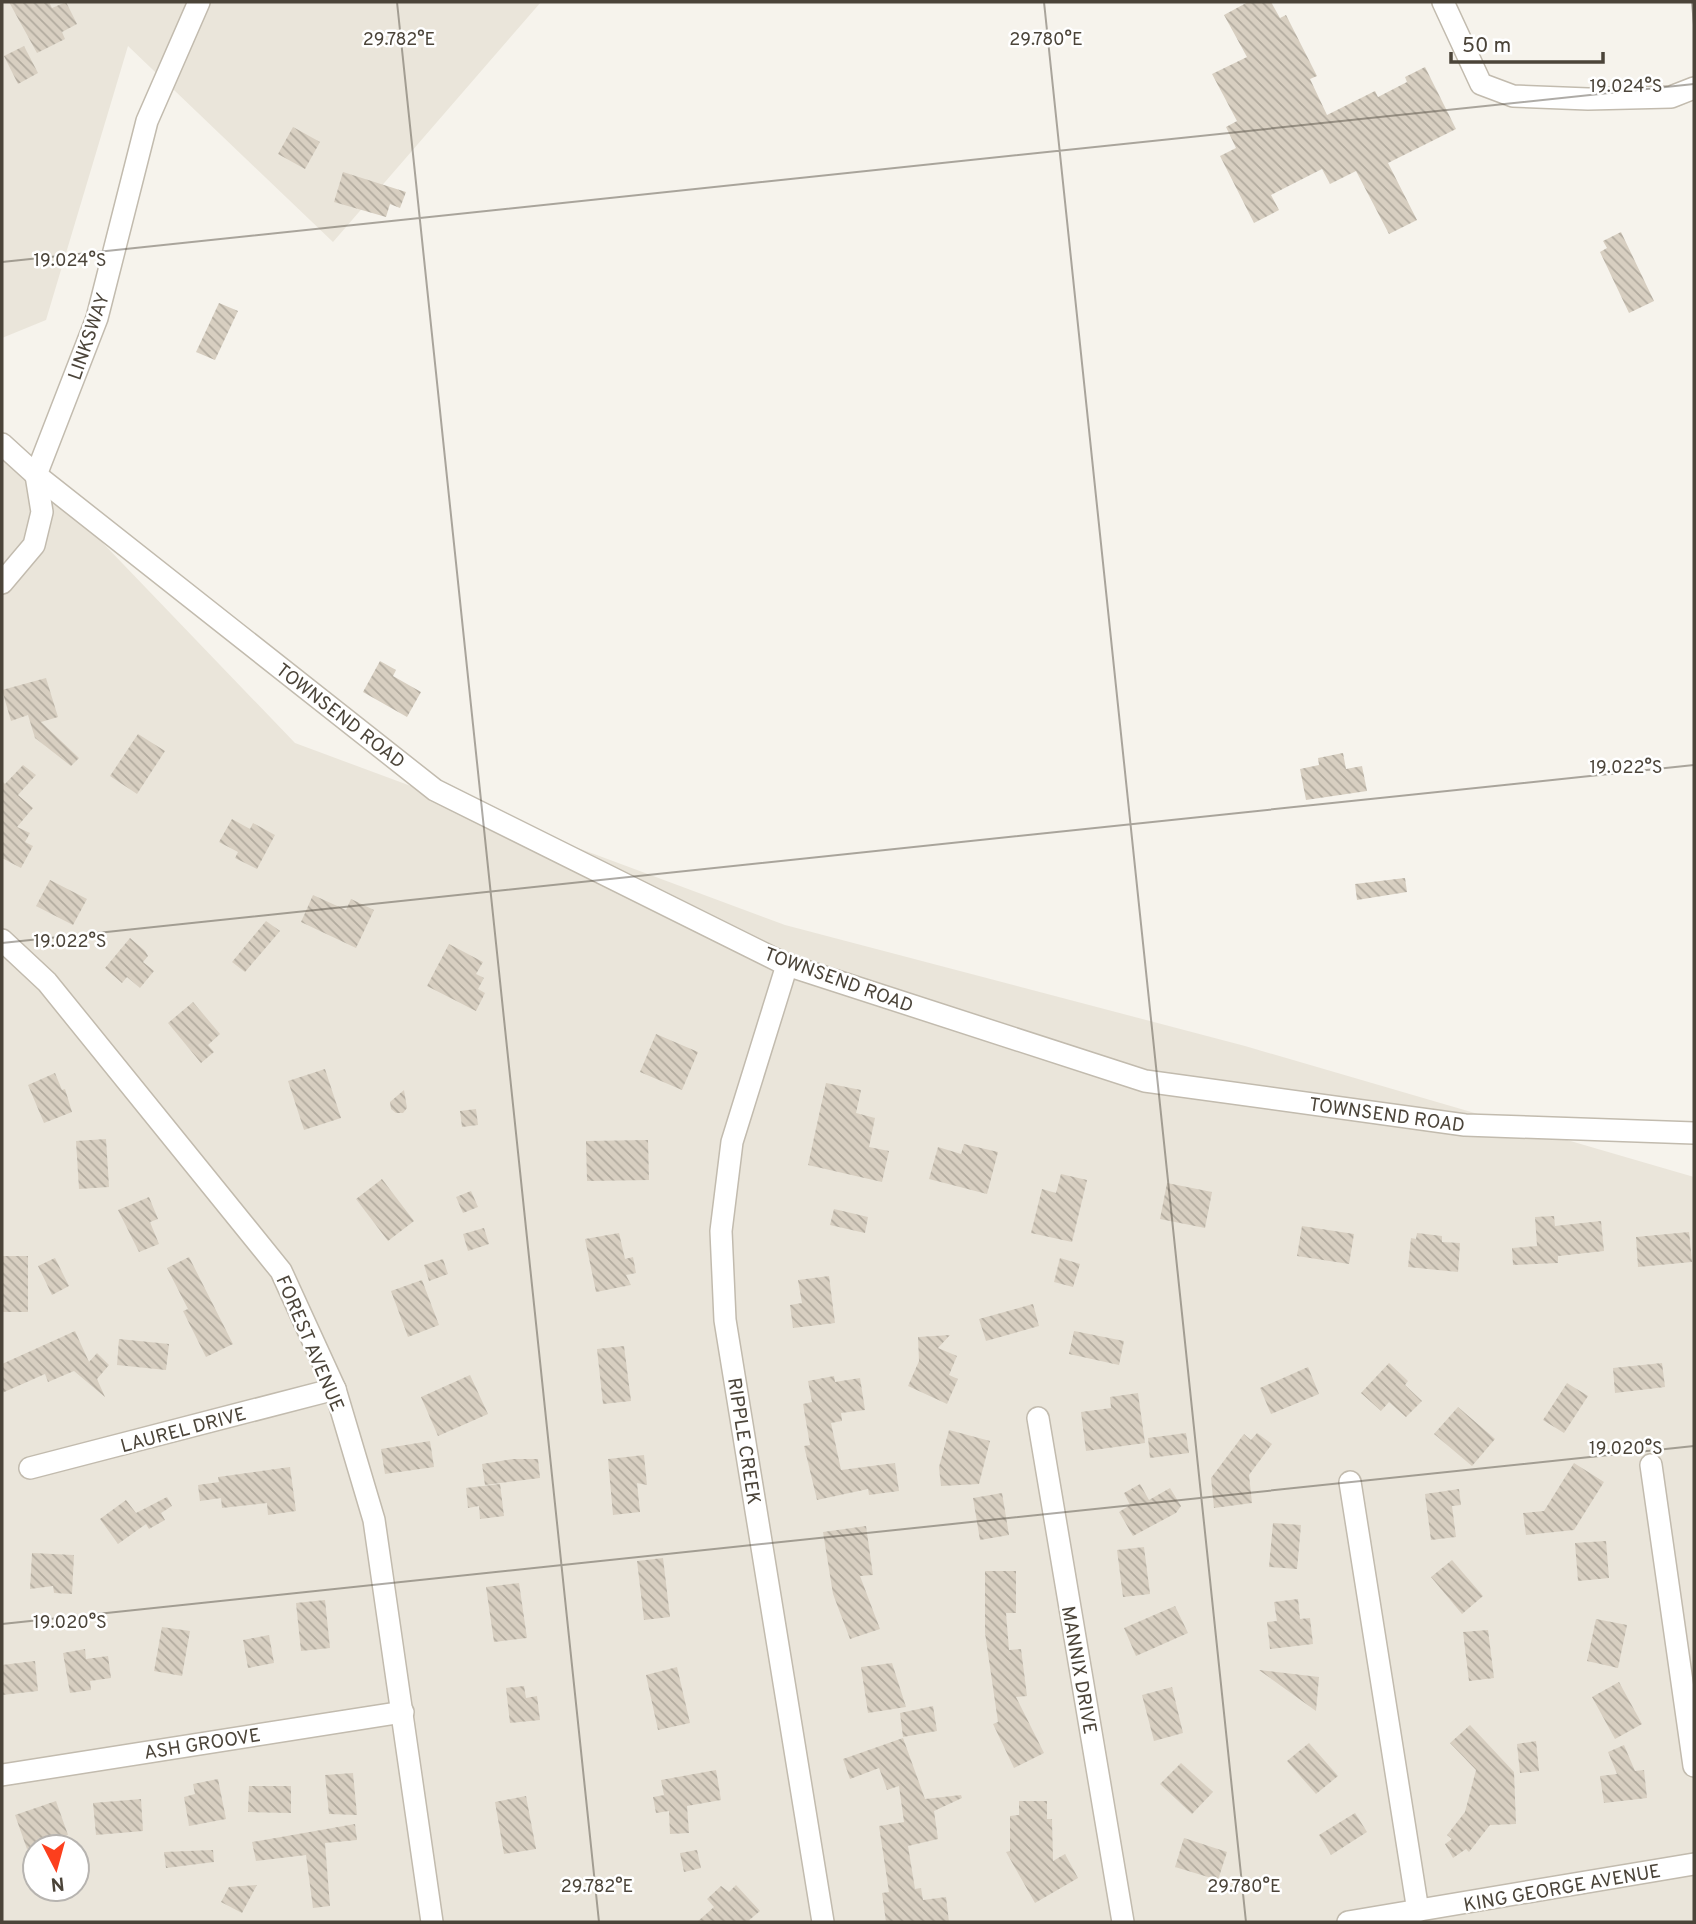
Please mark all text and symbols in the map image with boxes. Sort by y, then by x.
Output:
scale bar [1451,21,1603,65]
text: 29.782°E [363,29,435,52]
text: 29.780°E [1009,29,1083,52]
text: 50 m [1462,33,1511,60]
text: 19.024°S [1589,76,1663,99]
text: 19.024°S [33,250,107,273]
street label: LINKSWAY [64,290,116,383]
street label: TOWNSEND ROAD [270,659,409,774]
text: 19.022°S [1589,757,1663,780]
text: 19.022°S [33,931,107,954]
street label: TOWNSEND ROAD [760,943,916,1019]
street label: TOWNSEND ROAD [1307,1093,1466,1139]
street label: FOREST AVENUE [270,1272,349,1416]
street label: RIPPLE CREEK [721,1376,765,1506]
street label: LAUREL DRIVE [118,1403,249,1459]
text: 19.020°S [1589,1438,1663,1461]
street label: MANNIX DRIVE [1055,1604,1101,1736]
text: 19.020°S [33,1612,107,1635]
street label: ASH GROOVE [142,1724,262,1766]
north arrow [21,1833,91,1903]
street label: KING GEORGE AVENUE [1462,1860,1663,1918]
text: N [50,1870,66,1896]
text: 29.782°E [561,1876,633,1899]
text: 29.780°E [1207,1876,1281,1899]

